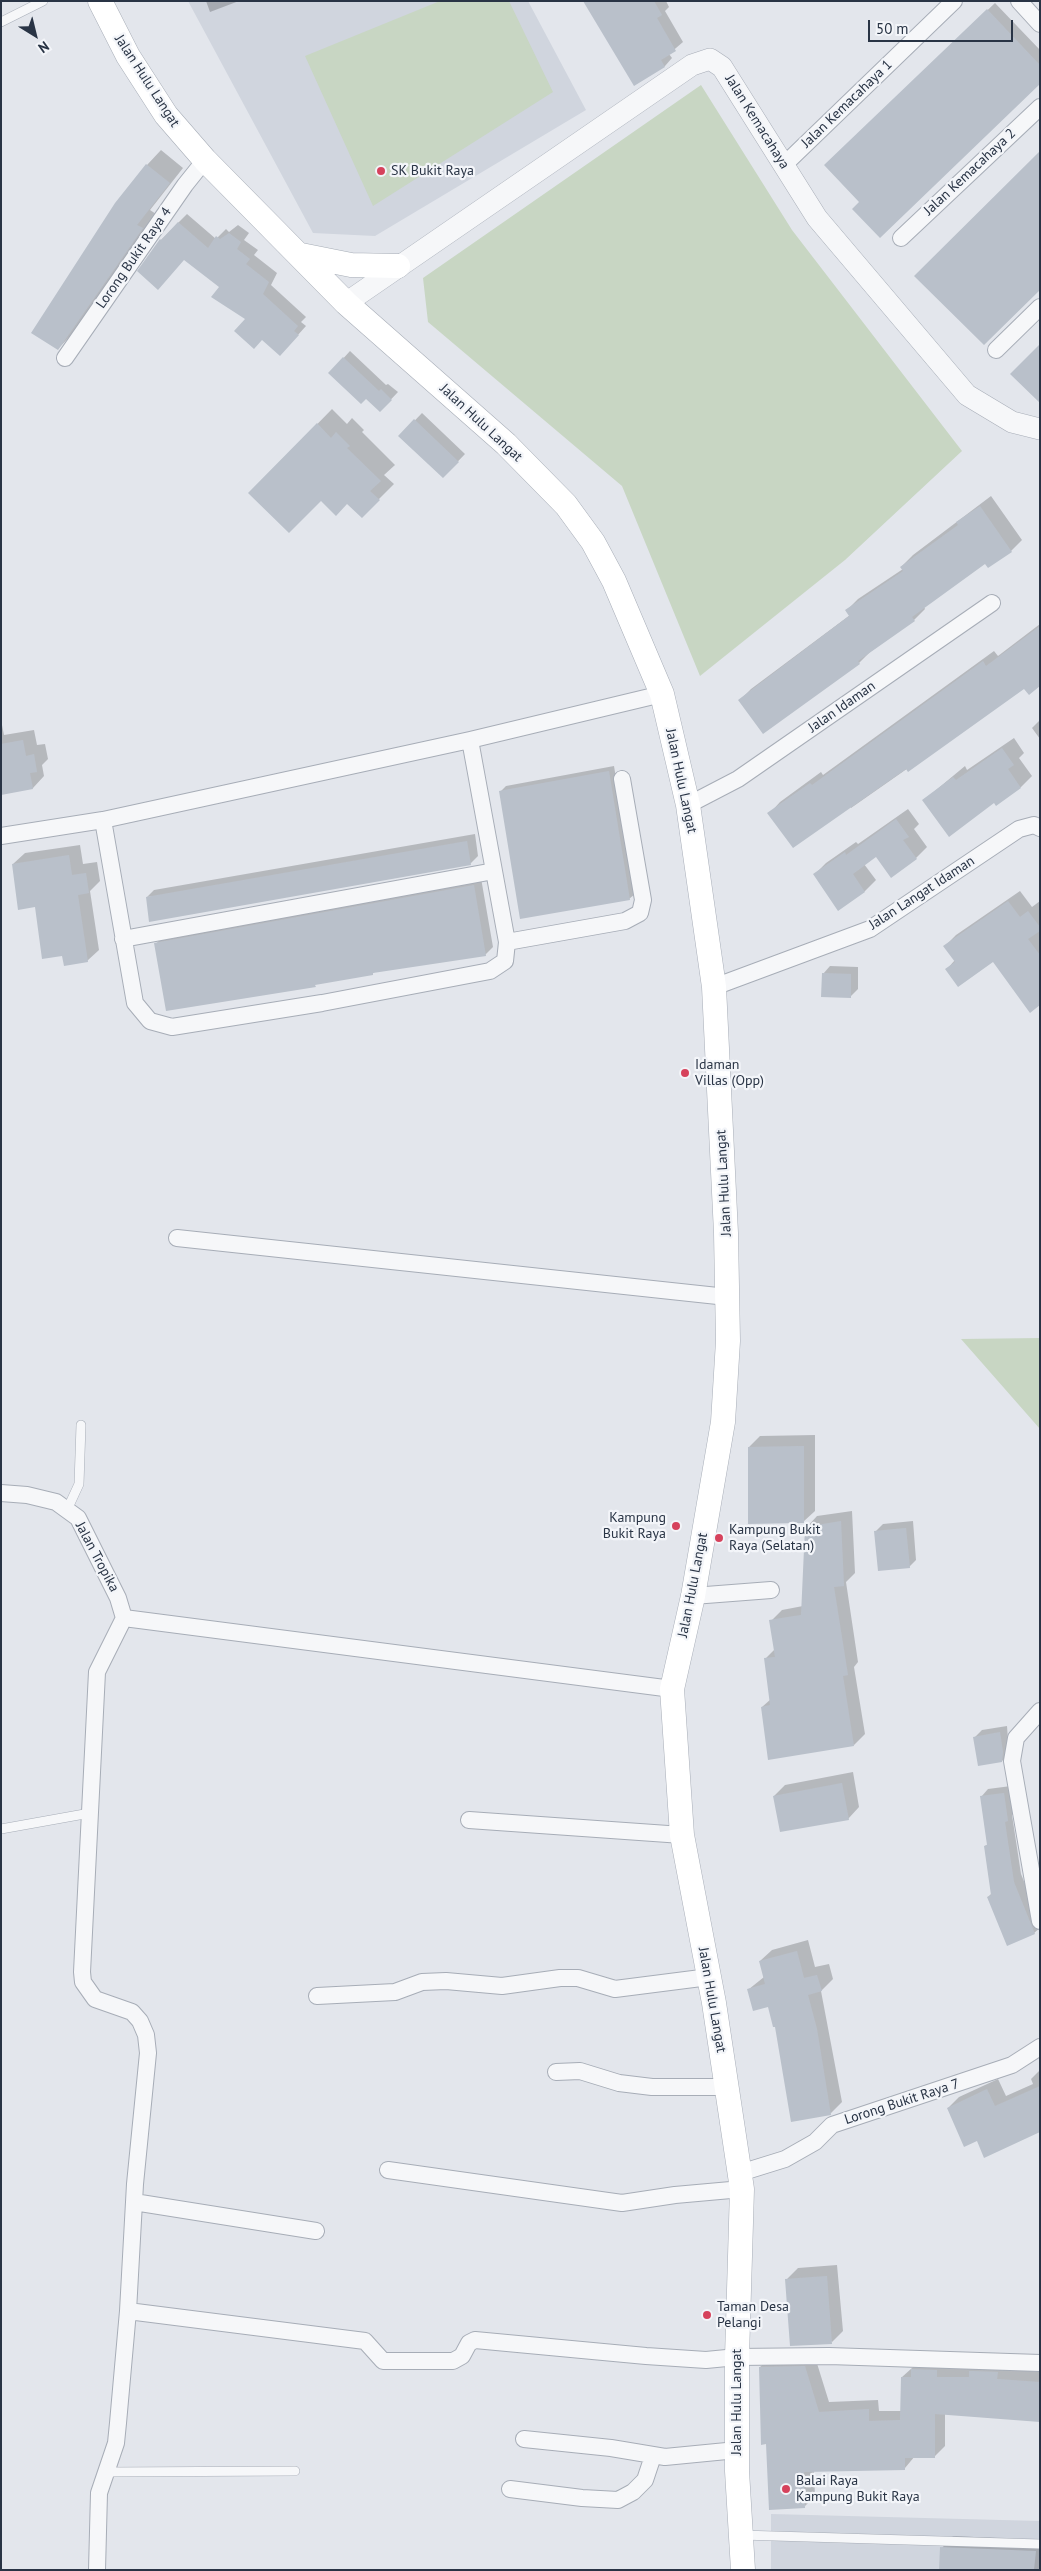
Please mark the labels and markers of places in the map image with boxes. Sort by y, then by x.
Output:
place label: SK Bukit Raya [391,163,474,179]
marker: SK Bukit Raya [375,165,387,177]
place label: Idaman Villas (Opp) [695,1057,764,1090]
marker: Idaman Villas (Opp) [679,1067,691,1079]
place label: Kampung Bukit Raya [603,1510,666,1542]
marker: Kampung Bukit Raya [670,1520,682,1532]
place label: Kampung Bukit Raya (Selatan) [729,1522,820,1554]
marker: Kampung Bukit Raya (Selatan) [713,1532,725,1544]
place label: Taman Desa Pelangi [717,2299,789,2332]
marker: Taman Desa Pelangi [701,2309,713,2321]
place label: Balai Raya Kampung Bukit Raya [796,2473,920,2506]
marker: Balai Raya Kampung Bukit Raya [780,2483,792,2495]

